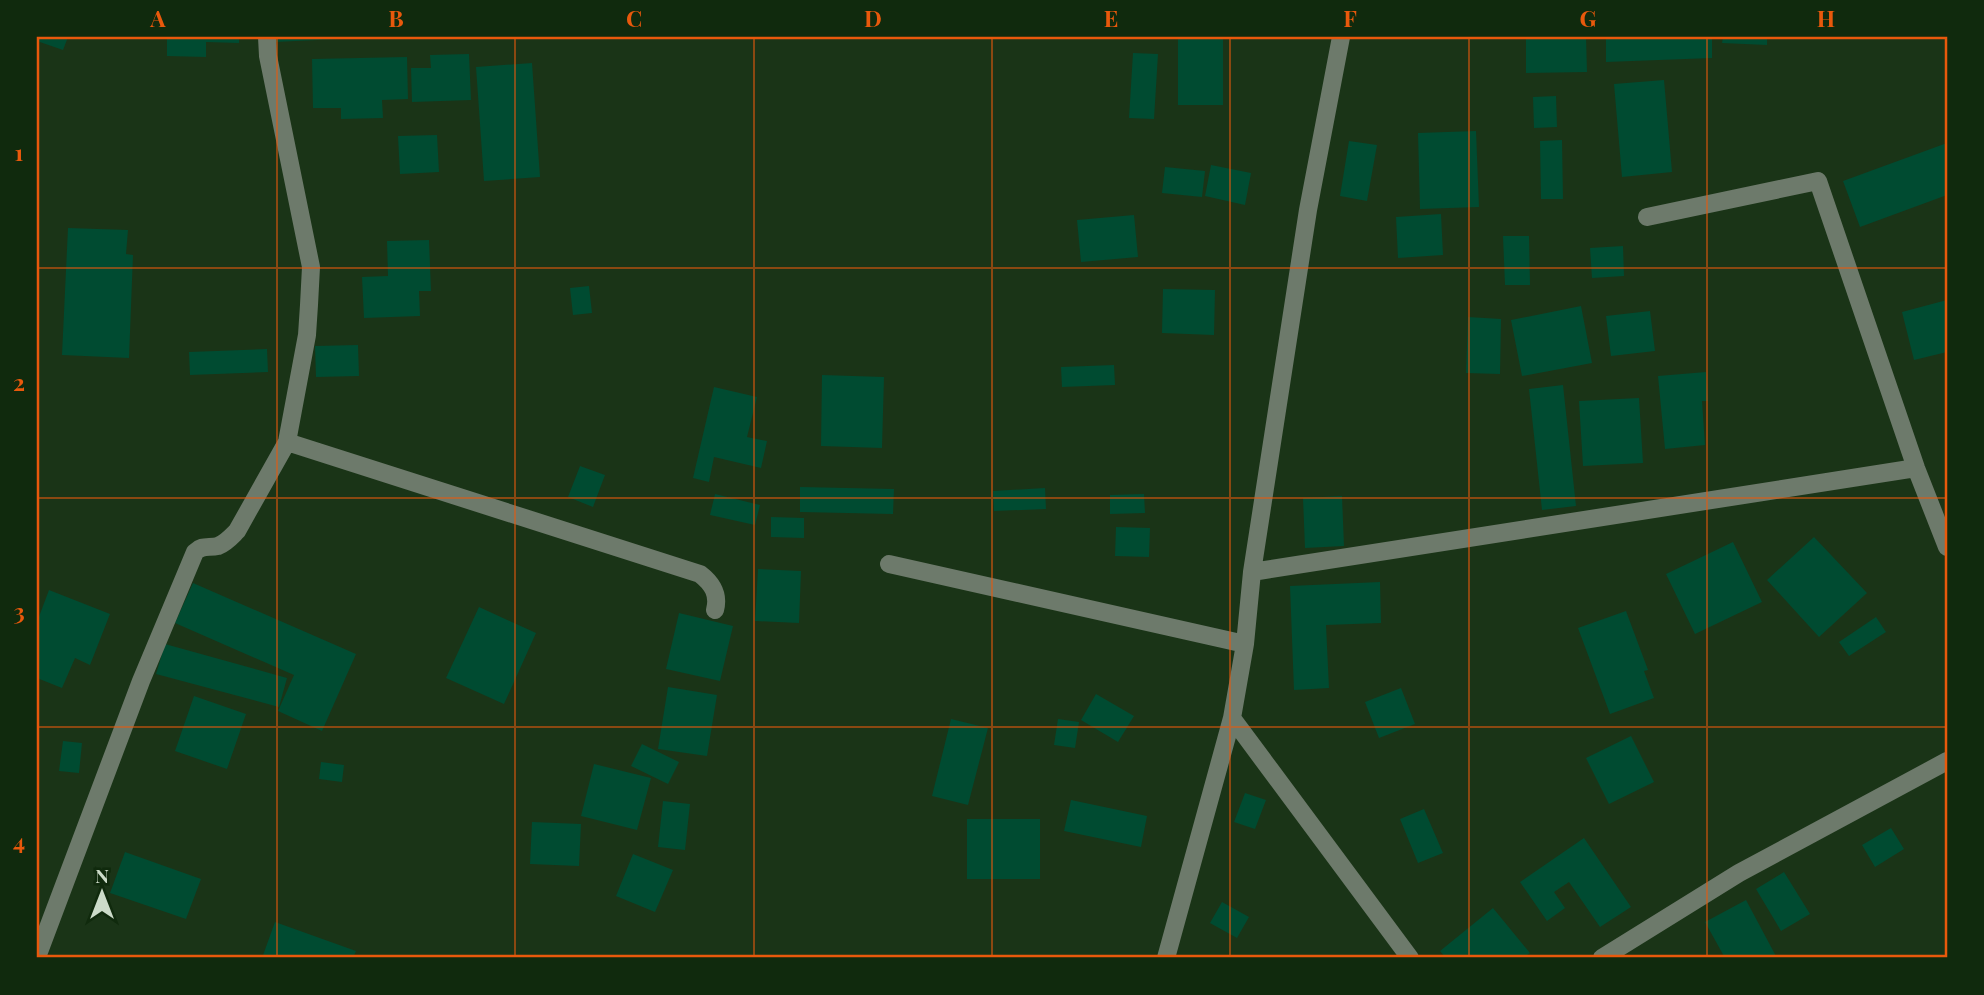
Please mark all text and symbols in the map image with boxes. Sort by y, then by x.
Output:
text: A [149,2,166,33]
text: B [388,2,404,33]
text: C [626,2,642,33]
text: D [864,2,882,33]
text: E [1104,2,1118,33]
text: F [1343,2,1357,33]
text: G [1580,2,1597,33]
text: H [1817,2,1835,33]
text: 1 [15,136,24,167]
text: 2 [13,366,25,397]
text: 3 [13,595,25,626]
text: 4 [13,825,25,856]
north arrow [66,858,136,928]
text: N [95,862,109,888]

